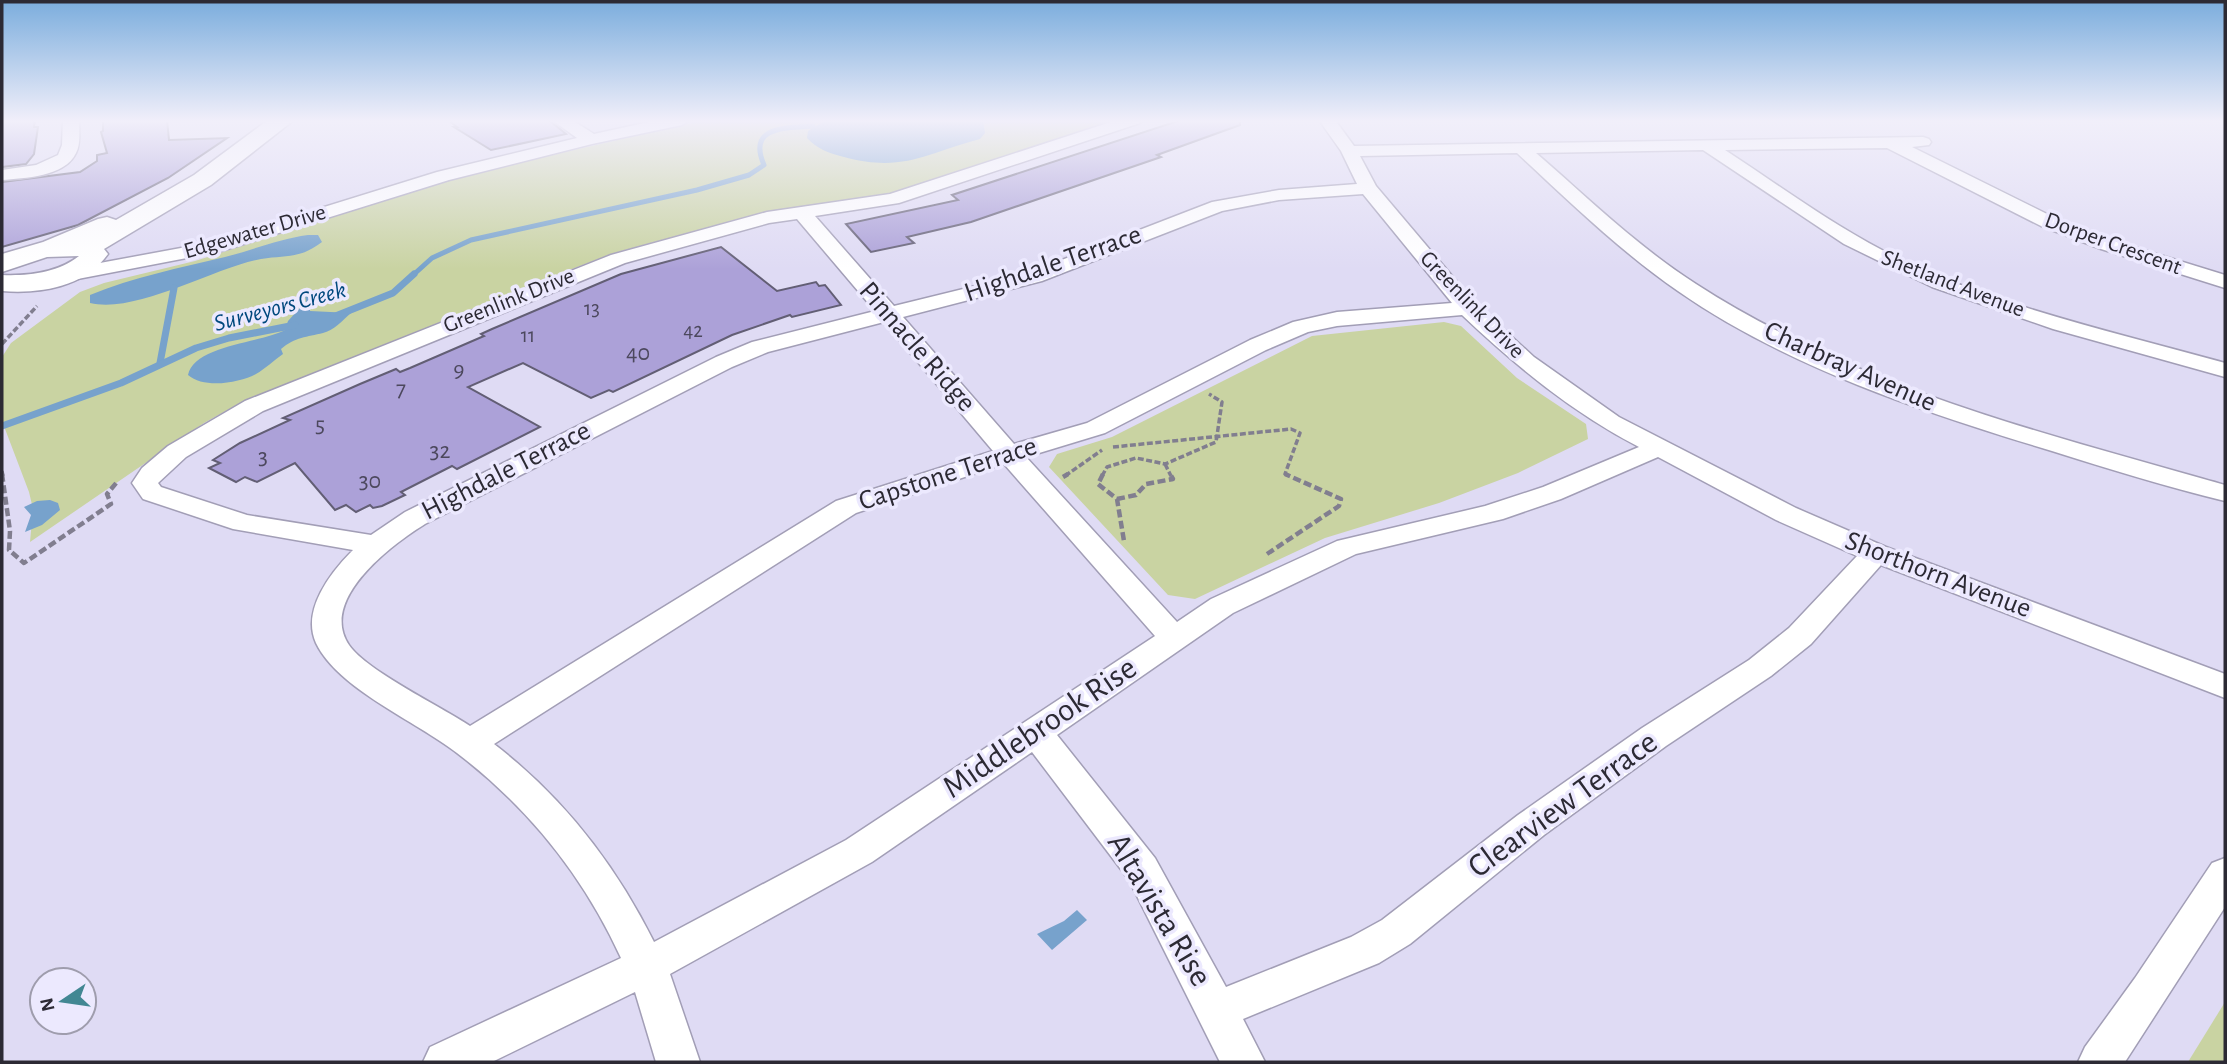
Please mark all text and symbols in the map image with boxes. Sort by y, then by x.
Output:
street label: Edgewater Drive [181,201,329,263]
street label: Dorper Crescent [2042,209,2185,280]
street label: Highdale Terrace [961,221,1145,307]
street label: Shetland Avenue [1878,246,2028,322]
street label: Greenlink Drive [1415,247,1529,363]
street label: Greenlink Drive [440,264,578,338]
street label: Pinnacle Ridge [853,277,981,417]
water label: Surveyors Creek [211,278,349,336]
house number: 13 [584,298,600,319]
street label: Charbray Avenue [1760,317,1940,417]
house number: 42 [683,320,703,341]
house number: 11 [521,325,535,346]
house number: 40 [626,341,650,365]
house number: 9 [453,358,465,382]
house number: 7 [396,377,406,401]
house number: 5 [315,413,325,437]
street label: Highdale Terrace [417,416,595,526]
street label: Capstone Terrace [856,432,1040,516]
house number: 32 [430,439,450,463]
house number: 3 [258,445,268,469]
house number: 30 [359,469,381,493]
street label: Shorthorn Avenue [1841,527,2035,623]
street label: Middlebrook Rise [937,651,1143,805]
street label: Clearview Terrace [1462,726,1664,884]
street label: Altavista Rise [1101,828,1217,992]
north arrow [28,966,98,1036]
text: N [37,996,59,1013]

